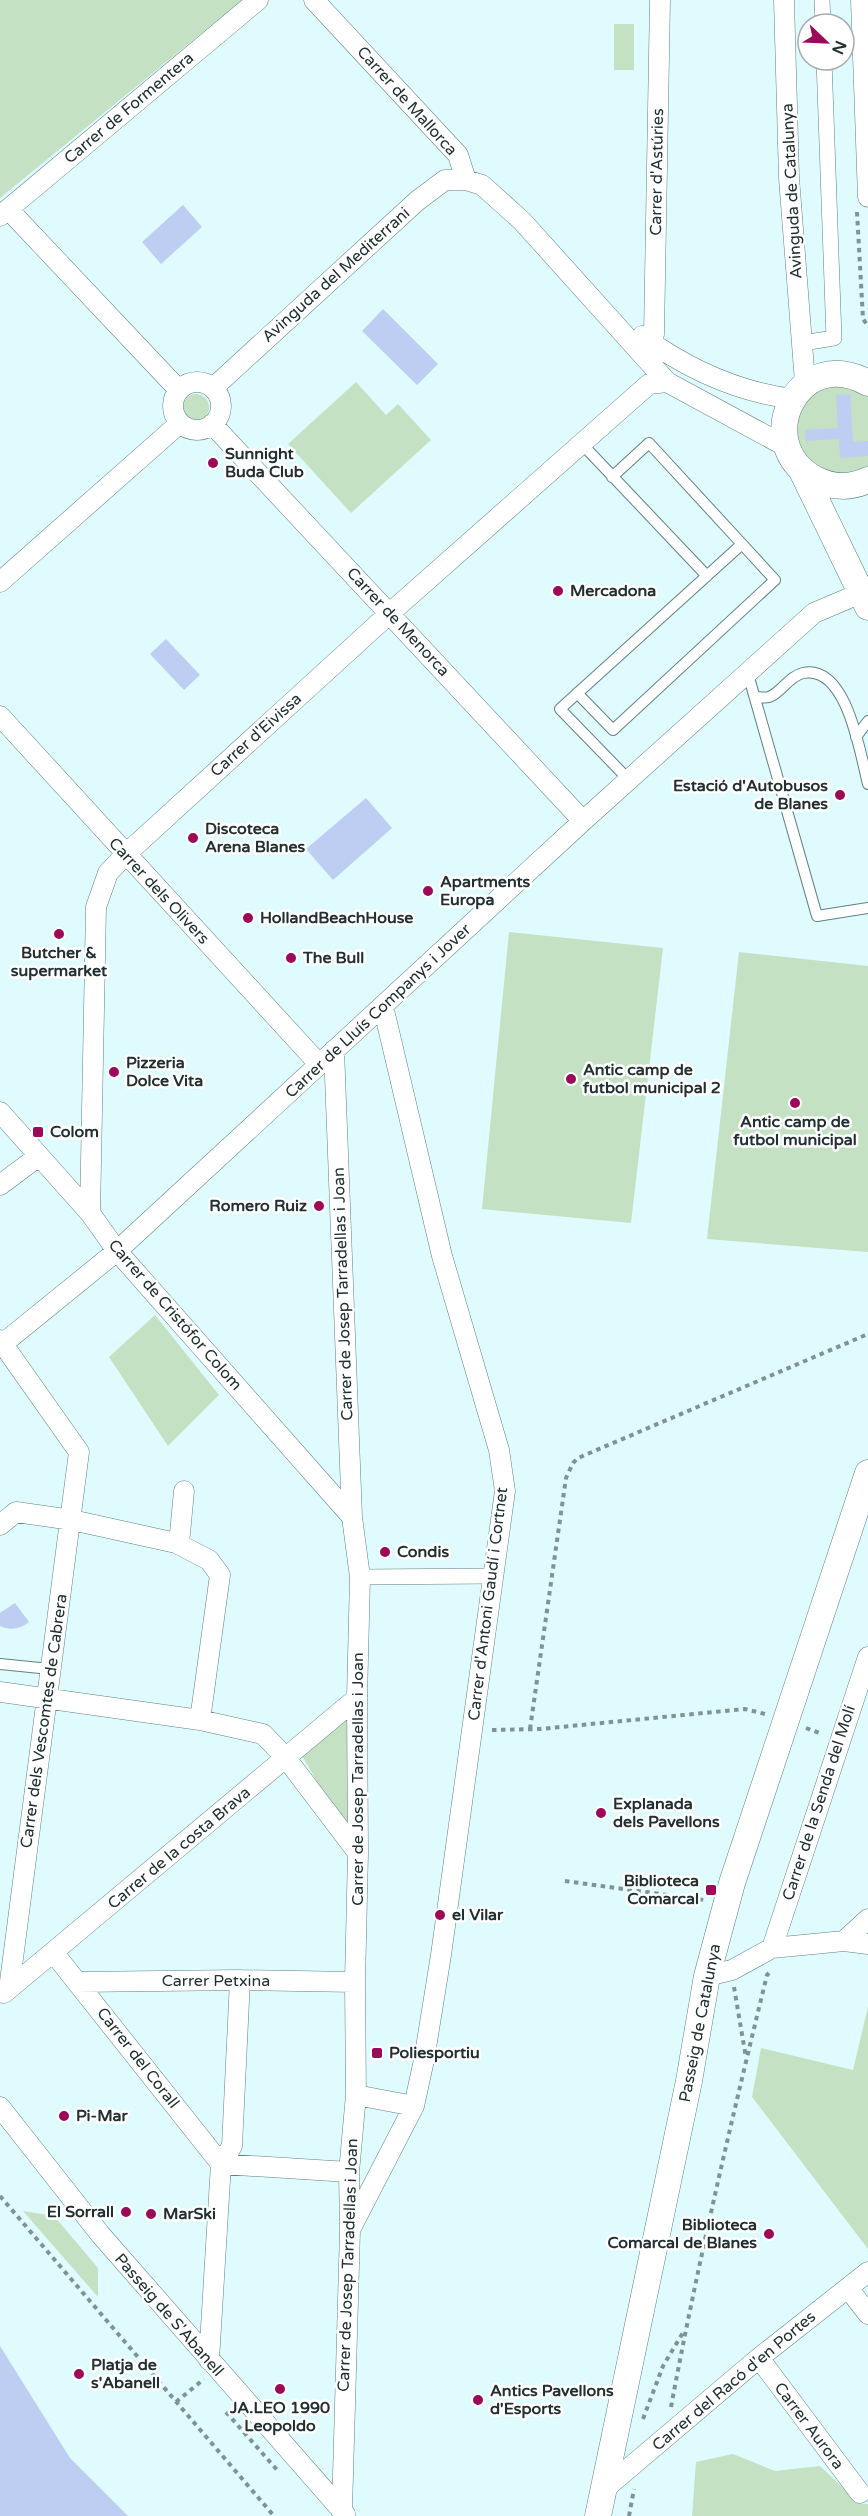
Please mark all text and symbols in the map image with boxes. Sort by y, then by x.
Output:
north arrow [796,12,856,72]
text: N [827,38,851,57]
street label: Carrer de Mallorca [353,42,461,160]
street label: Carrer de Formentera [60,48,198,168]
street label: Avinguda de Catalunya [777,103,807,279]
street label: Carrer d'Astúries [646,108,668,236]
street label: Avinguda del Mediterrani [258,203,414,347]
place label: Sunnight Buda Club [225,444,304,482]
marker: Sunnight Buda Club [206,456,220,470]
street label: Carrer de Menorca [342,563,454,681]
place label: Mercadona [570,581,656,601]
marker: Mercadona [551,584,565,598]
street label: Carrer d'Eivissa [206,689,306,781]
place label: Estació d'Autobusos de Blanes [673,776,828,814]
marker: Estació d'Autobusos de Blanes [833,788,847,802]
place label: Discoteca Arena Blanes [205,819,305,857]
marker: Discoteca Arena Blanes [186,831,200,845]
street label: Carrer dels Olivers [104,834,214,948]
place label: Apartments Europa [440,872,531,910]
marker: Apartments Europa [421,884,435,898]
place label: HollandBeachHouse [260,908,413,928]
marker: HollandBeachHouse [241,911,255,925]
street label: Carrer de Lluís Companys i Jover [281,919,476,1102]
marker: Butcher & supermarket [52,927,66,941]
place label: Butcher & supermarket [11,943,108,981]
place label: The Bull [302,948,364,968]
marker: The Bull [284,951,298,965]
place label: Pizzeria Dolce Vita [126,1053,203,1091]
place label: Antic camp de futbol municipal 2 [582,1060,721,1098]
marker: Pizzeria Dolce Vita [107,1065,121,1079]
marker: Antic camp de futbol municipal 2 [564,1072,578,1086]
marker: Antic camp de futbol municipal [788,1096,802,1110]
place label: Antic camp de futbol municipal [732,1112,857,1150]
place label: Colom [50,1122,99,1142]
marker: Colom [31,1125,45,1139]
street label: Carrer de Josep Tarradellas i Joan [329,1167,357,1421]
place label: Romero Ruiz [209,1196,307,1216]
marker: Romero Ruiz [312,1199,326,1213]
street label: Carrer de Cristófor Colom [104,1235,246,1395]
street label: Carrer d'Antoni Gaudí i Cortnet [464,1486,512,1722]
place label: Condis [397,1542,449,1562]
marker: Condis [378,1545,392,1559]
street label: Carrer dels Vescomtes de Cabrera [16,1593,72,1849]
street label: Carrer de Josep Tarradellas i Joan [348,1652,368,1906]
street label: Carrer de la Senda del Molí [778,1703,860,1903]
street label: Carrer de la costa Brava [104,1782,254,1914]
place label: Explanada dels Pavellons [613,1794,720,1832]
marker: Explanada dels Pavellons [594,1806,608,1820]
place label: Biblioteca Comarcal [624,1871,699,1909]
marker: Biblioteca Comarcal [704,1883,718,1897]
place label: el Vilar [452,1905,504,1925]
marker: el Vilar [433,1908,447,1922]
street label: Passeig de Catalunya [675,1942,725,2104]
street label: Carrer Petxina [162,1971,270,1991]
street label: Carrer del Corall [92,2004,184,2112]
place label: Poliesportiu [389,2043,480,2063]
marker: Poliesportiu [370,2046,384,2060]
place label: Pi-Mar [76,2106,129,2126]
marker: Pi-Mar [57,2109,71,2123]
street label: Carrer de Josep Tarradellas i Joan [334,2138,362,2392]
place label: El Sorrall [47,2202,114,2222]
place label: MarSki [163,2204,216,2224]
marker: El Sorrall [119,2205,133,2219]
marker: MarSki [144,2207,158,2221]
place label: Biblioteca Comarcal de Blanes [607,2215,757,2253]
marker: Biblioteca Comarcal de Blanes [762,2227,776,2241]
street label: Passeig de S'Abanell [110,2249,228,2381]
street label: Carrer del Racó d'en Portes [648,2307,820,2455]
place label: Platja de s'Abanell [91,2355,160,2393]
marker: Platja de s'Abanell [72,2367,86,2381]
street label: Carrer Aurora [770,2379,848,2473]
place label: Antics Pavellons d'Esports [490,2381,614,2419]
marker: JA.LEO 1990 Leopoldo [273,2382,287,2396]
marker: Antics Pavellons d'Esports [471,2393,485,2407]
place label: JA.LEO 1990 Leopoldo [229,2398,330,2436]

